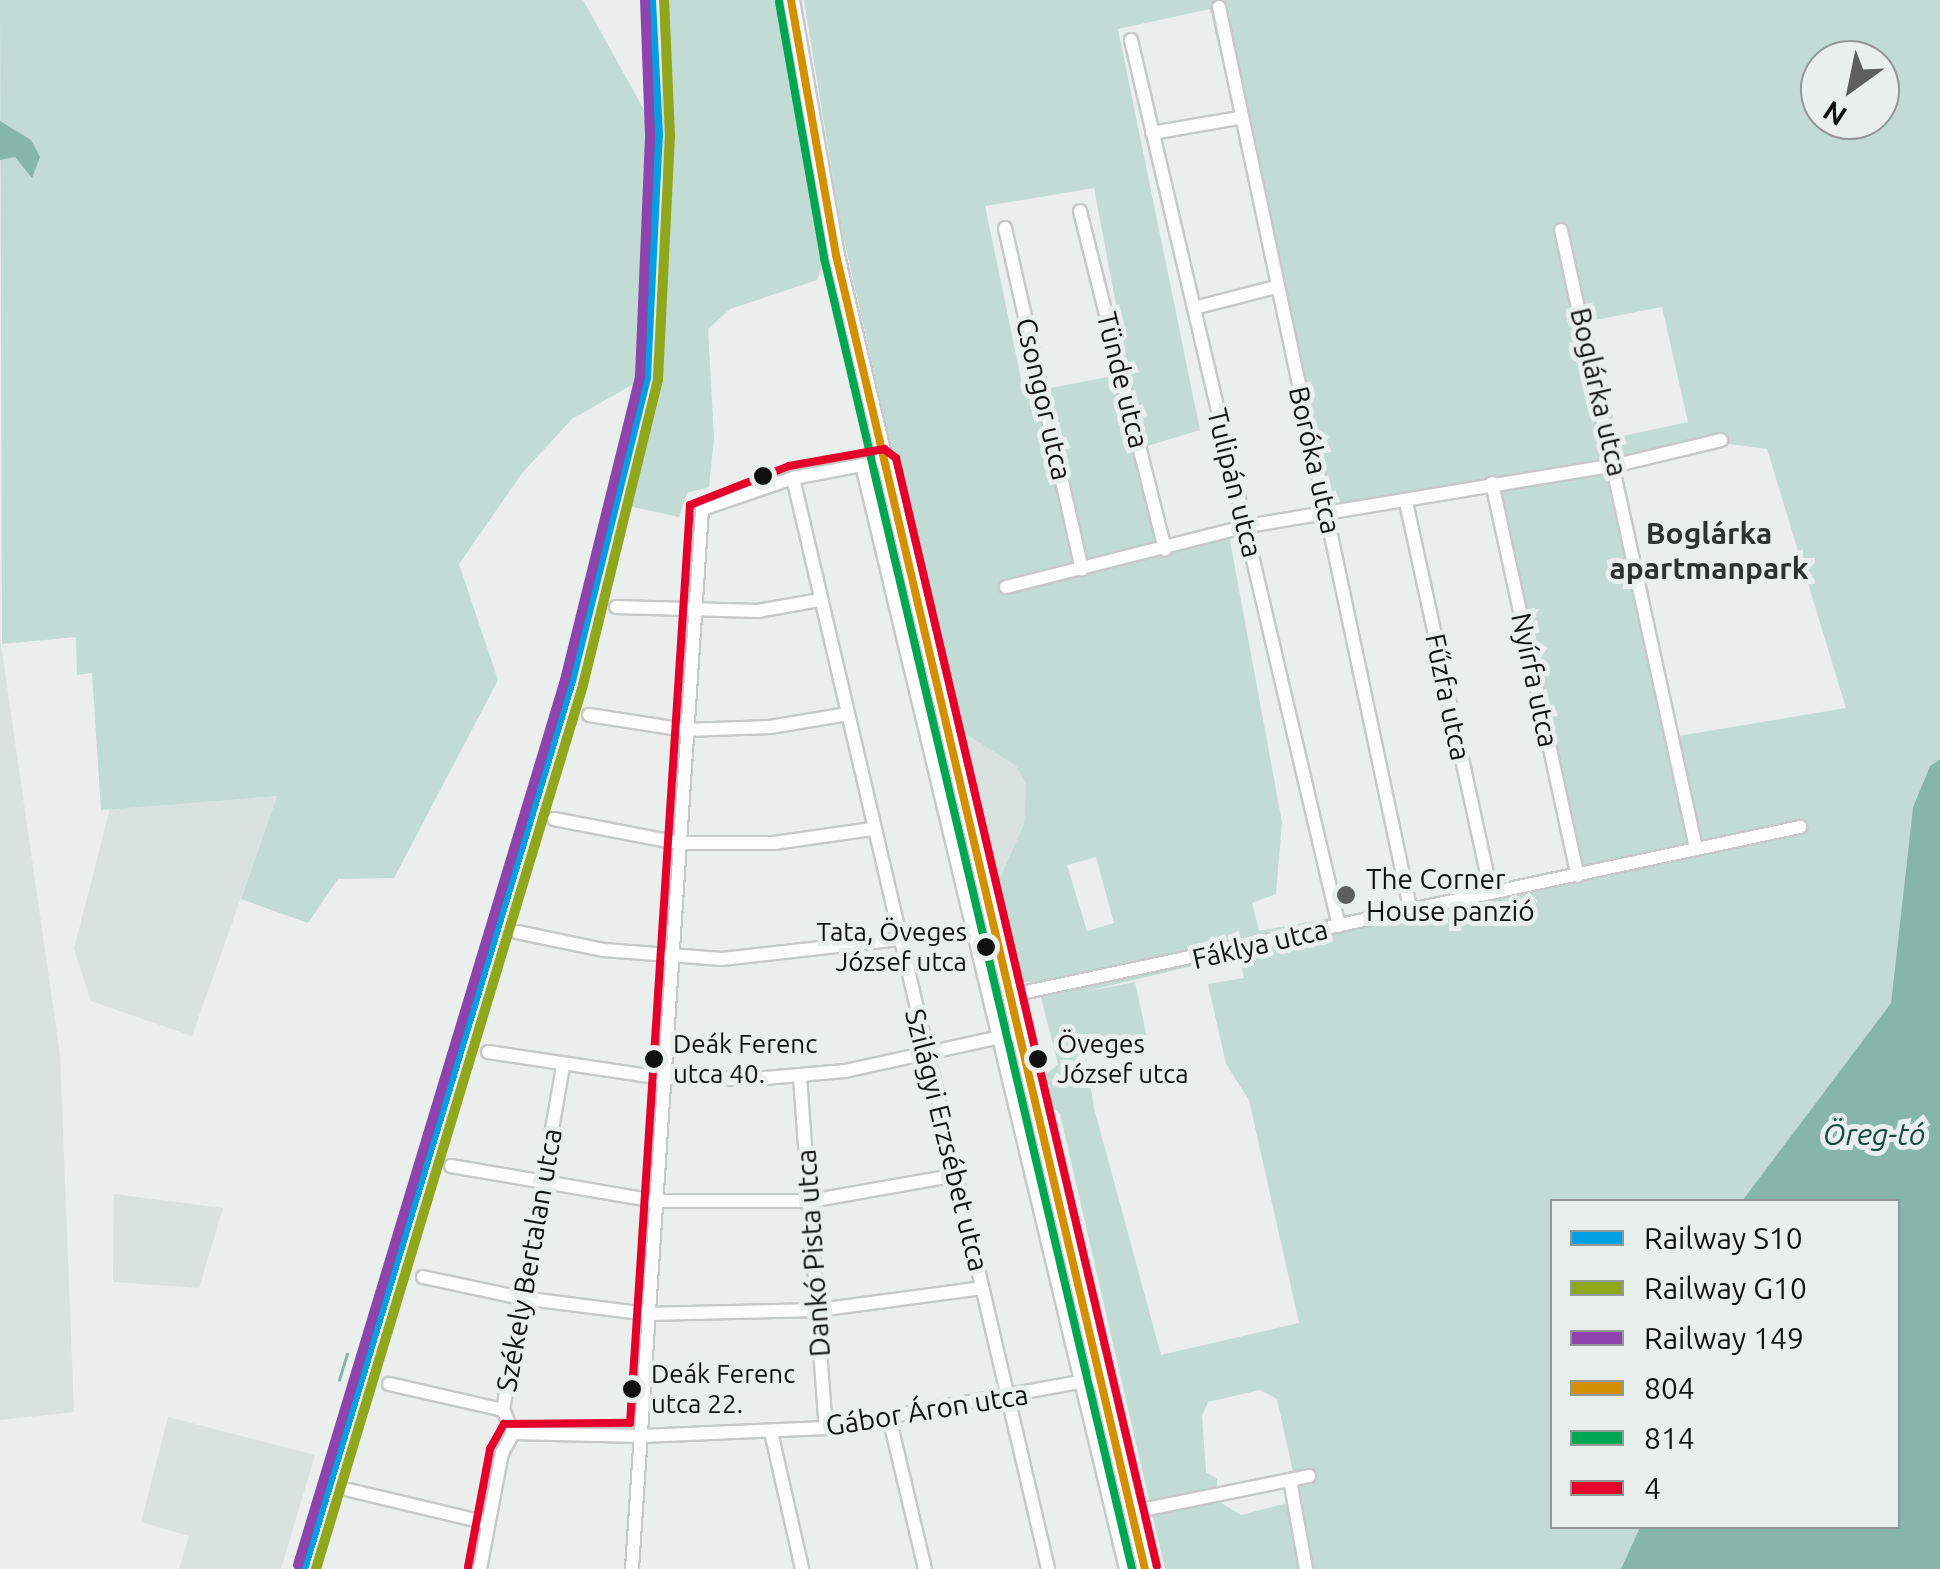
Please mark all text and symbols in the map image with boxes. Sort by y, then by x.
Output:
north arrow [1800,40,1900,140]
text: N [1817,95,1852,133]
street label: Boglárka utca [1563,305,1635,479]
street label: Tünde utca [1090,308,1156,452]
street label: Csongor utca [1009,315,1079,483]
street label: Boróka utca [1282,383,1348,537]
street label: Tulipán utca [1200,405,1270,561]
unlabelled marker [753,466,773,486]
district label: Boglárka apartmanpark [1610,515,1808,586]
street label: Nyírfa utca [1504,610,1566,750]
street label: Fűzfa utca [1418,630,1478,764]
place label: The Corner House panzió [1366,862,1535,928]
marker: The Corner House panzió [1335,884,1357,906]
street label: Fáklya utca [1189,912,1331,976]
place label: Tata, Öveges József utca [817,916,967,978]
marker: Tata, Öveges József utca [976,937,996,957]
street label: Szilágyi Erzsébet utca [898,1005,996,1275]
place label: Deák Ferenc utca 40. [673,1028,817,1090]
place label: Öveges József utca [1057,1028,1189,1090]
marker: Deák Ferenc utca 40. [644,1049,664,1069]
marker: Öveges József utca [1028,1049,1048,1069]
water label: Öreg-tó [1823,1116,1925,1152]
street label: Székely Bertalan utca [489,1126,569,1394]
street label: Dankó Pista utca [789,1148,837,1358]
legend [1550,1199,1900,1529]
text: Railway S10 [1644,1221,1803,1255]
text: Railway G10 [1644,1271,1807,1305]
text: Railway 149 [1644,1321,1804,1355]
place label: Deák Ferenc utca 22. [651,1358,795,1420]
text: 804 [1644,1371,1695,1405]
street label: Gábor Áron utca [823,1377,1031,1443]
marker: Deák Ferenc utca 22. [622,1379,642,1399]
text: 814 [1644,1421,1695,1455]
text: 4 [1644,1471,1661,1505]

